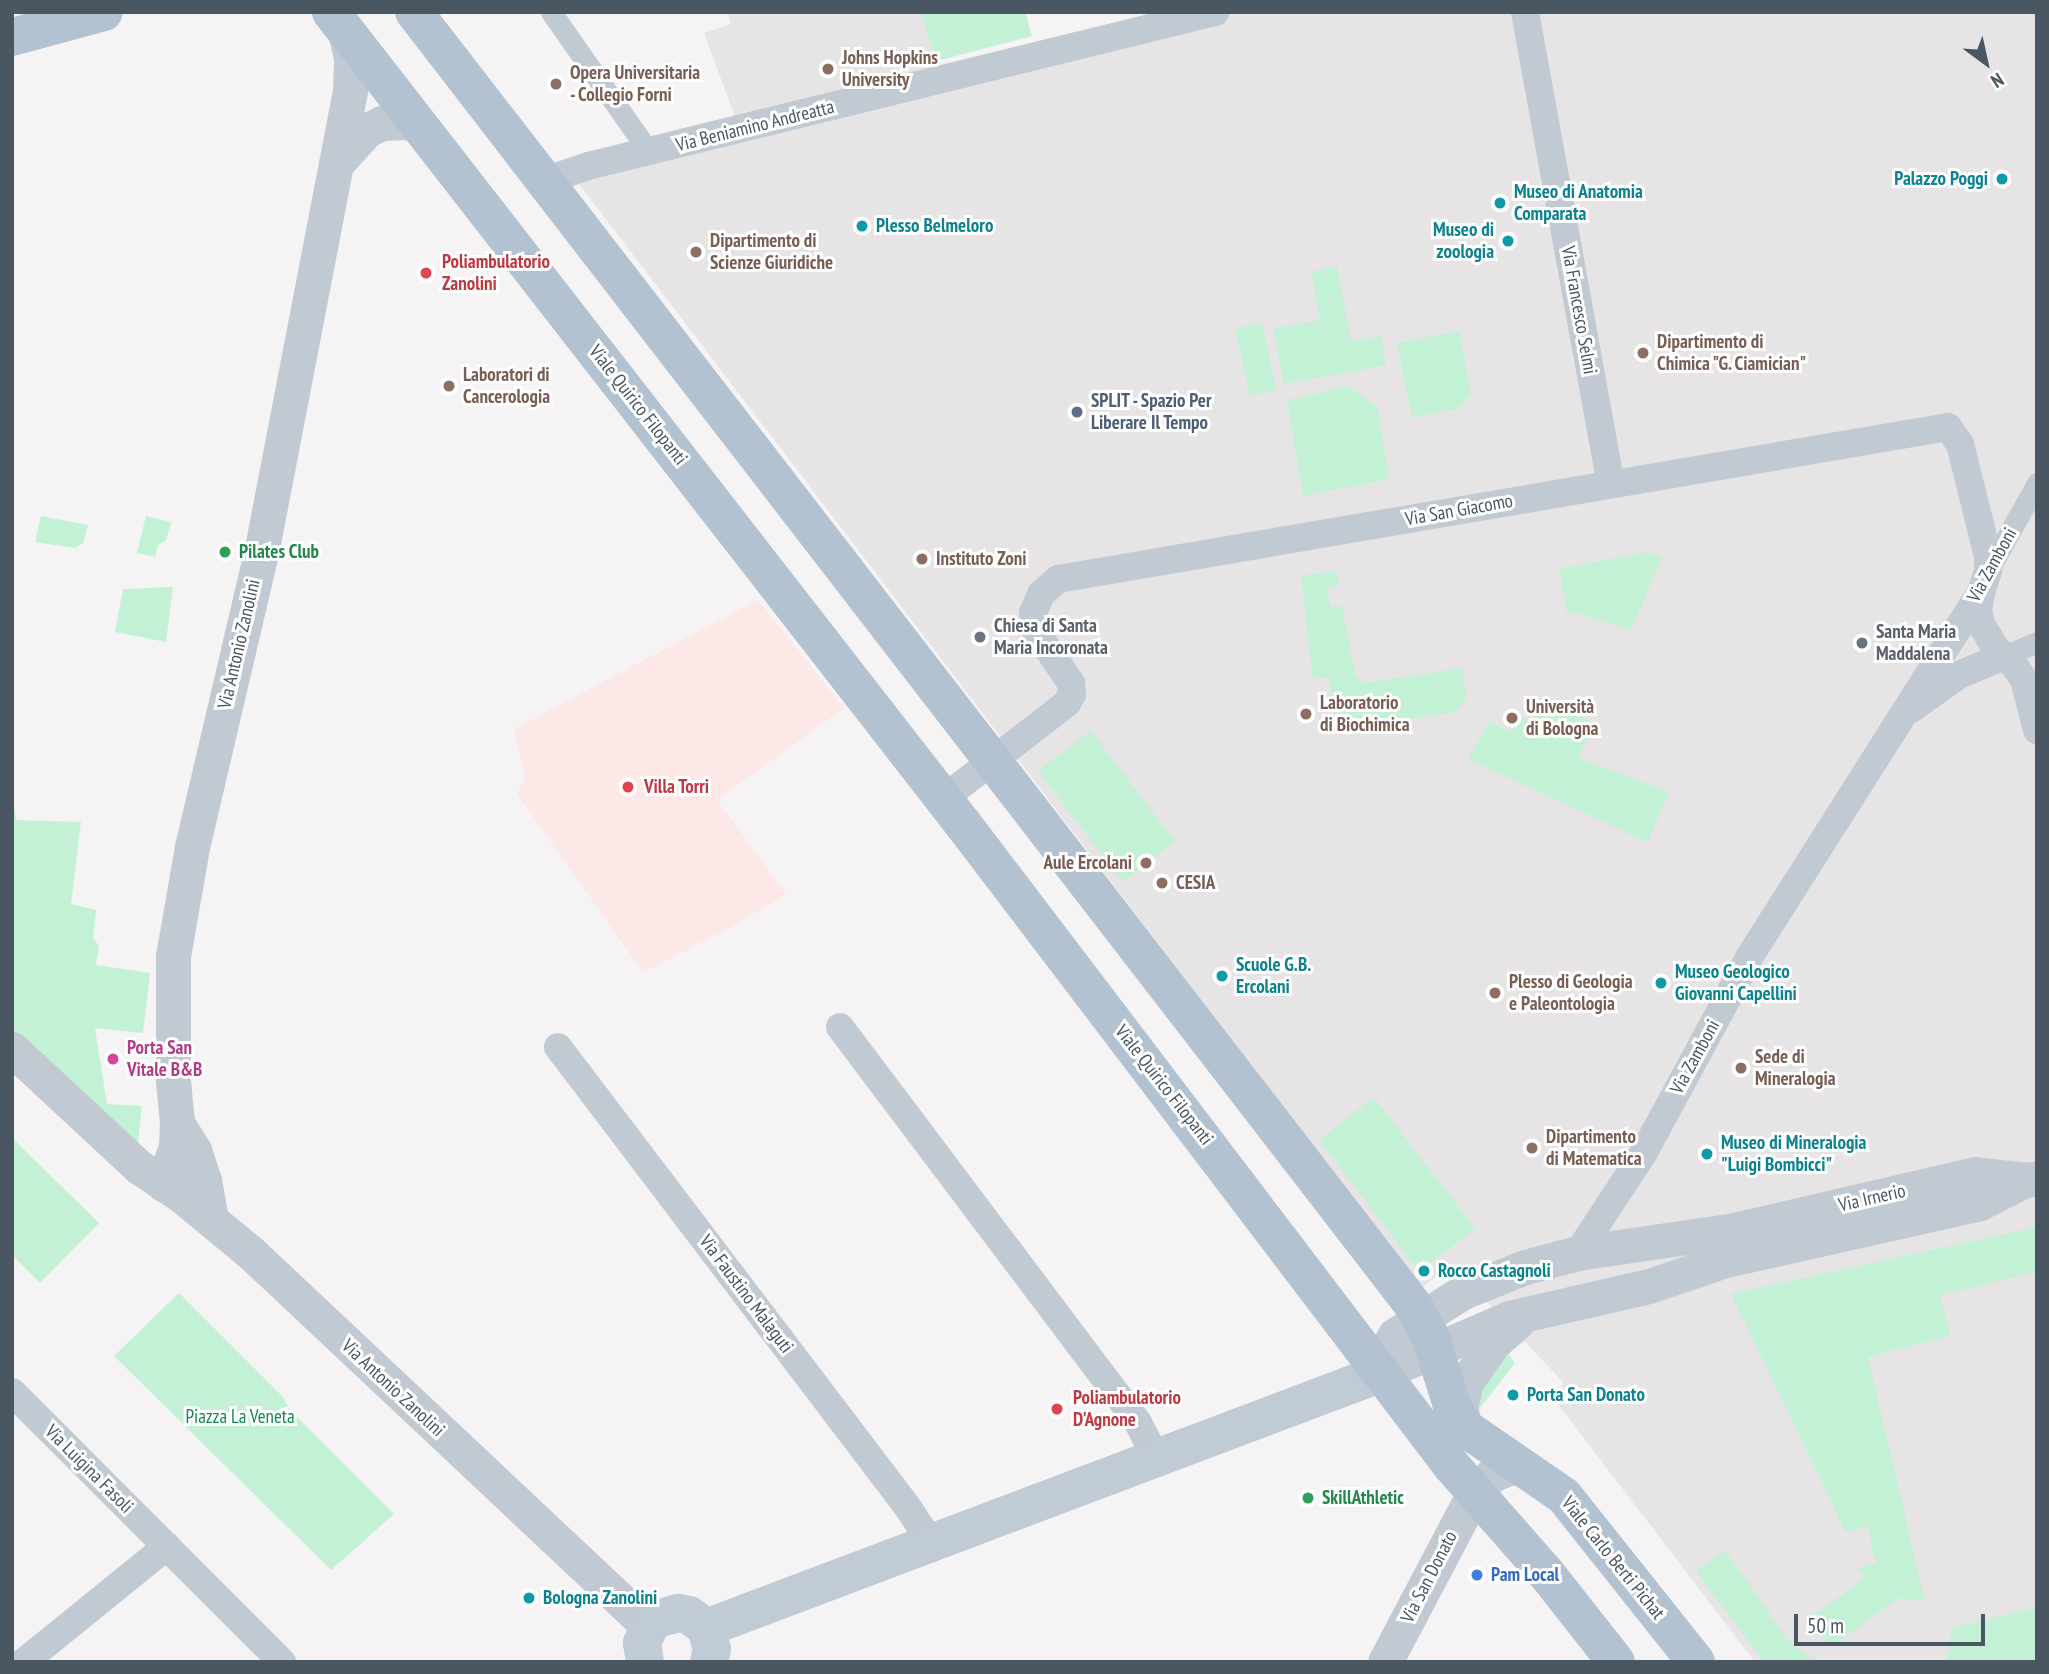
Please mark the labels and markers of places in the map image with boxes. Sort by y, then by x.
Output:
place label: Johns Hopkins University [842,47,938,91]
marker: Johns Hopkins University [820,61,836,77]
place label: Opera Universitaria - Collegio Forni [570,62,700,106]
marker: Opera Universitaria - Collegio Forni [548,76,564,92]
place label: Palazzo Poggi [1894,168,1988,190]
marker: Palazzo Poggi [1994,171,2010,187]
place label: Museo di Anatomia Comparata [1514,181,1643,225]
marker: Museo di Anatomia Comparata [1492,195,1508,211]
place label: Plesso Belmeloro [876,215,993,237]
marker: Plesso Belmeloro [854,218,870,234]
place label: Museo di zoologia [1433,219,1494,263]
place label: Dipartimento di Scienze Giuridiche [710,230,833,274]
marker: Museo di zoologia [1500,233,1516,249]
marker: Dipartimento di Scienze Giuridiche [688,244,704,260]
place label: Poliambulatorio Zanolini [442,251,550,295]
marker: Poliambulatorio Zanolini [416,263,436,283]
place label: Dipartimento di Chimica "G. Ciamician" [1657,331,1809,375]
marker: Dipartimento di Chimica "G. Ciamician" [1635,345,1651,361]
place label: Laboratori di Cancerologia [463,364,550,408]
marker: Laboratori di Cancerologia [441,378,457,394]
place label: SPLIT - Spazio Per Liberare Il Tempo [1091,390,1214,434]
marker: SPLIT - Spazio Per Liberare Il Tempo [1069,404,1085,420]
place label: Pilates Club [239,541,319,563]
marker: Pilates Club [217,544,233,560]
place label: Instituto Zoni [936,548,1027,570]
marker: Instituto Zoni [914,551,930,567]
place label: Chiesa di Santa Maria Incoronata [994,615,1108,659]
place label: Santa Maria Maddalena [1876,621,1956,665]
marker: Chiesa di Santa Maria Incoronata [972,629,988,645]
marker: Santa Maria Maddalena [1854,635,1870,651]
place label: Laboratorio di Biochimica [1320,692,1409,736]
place label: Università di Bologna [1526,696,1598,740]
marker: Laboratorio di Biochimica [1298,706,1314,722]
marker: Università di Bologna [1504,710,1520,726]
place label: Villa Torri [644,776,710,798]
marker: Villa Torri [618,777,638,797]
place label: Aule Ercolani [1043,852,1132,874]
marker: Aule Ercolani [1138,855,1154,871]
place label: CESIA [1176,872,1215,894]
marker: CESIA [1154,875,1170,891]
place label: Scuole G.B. Ercolani [1236,954,1311,998]
place label: Museo Geologico Giovanni Capellini [1675,961,1797,1005]
marker: Scuole G.B. Ercolani [1214,968,1230,984]
place label: Plesso di Geologia e Paleontologia [1509,971,1633,1015]
marker: Museo Geologico Giovanni Capellini [1653,975,1669,991]
marker: Plesso di Geologia e Paleontologia [1487,985,1503,1001]
place label: Porta San Vitale B&B [127,1037,202,1081]
place label: Sede di Mineralogia [1755,1046,1836,1090]
marker: Porta San Vitale B&B [105,1051,121,1067]
marker: Sede di Mineralogia [1733,1060,1749,1076]
place label: Dipartimento di Matematica [1546,1126,1641,1170]
place label: Museo di Mineralogia "Luigi Bombicci" [1721,1132,1866,1176]
marker: Dipartimento di Matematica [1524,1140,1540,1156]
marker: Museo di Mineralogia "Luigi Bombicci" [1699,1146,1715,1162]
place label: Rocco Castagnoli [1438,1260,1551,1282]
marker: Rocco Castagnoli [1416,1263,1432,1279]
place label: Porta San Donato [1527,1384,1645,1406]
place label: Poliambulatorio D'Agnone [1073,1387,1181,1431]
marker: Porta San Donato [1505,1387,1521,1403]
marker: Poliambulatorio D'Agnone [1047,1399,1067,1419]
place label: SkillAthletic [1322,1487,1404,1509]
marker: SkillAthletic [1300,1490,1316,1506]
place label: Pam Local [1491,1564,1559,1586]
marker: Pam Local [1469,1567,1485,1583]
place label: Bologna Zanolini [543,1587,657,1609]
marker: Bologna Zanolini [521,1590,537,1606]

